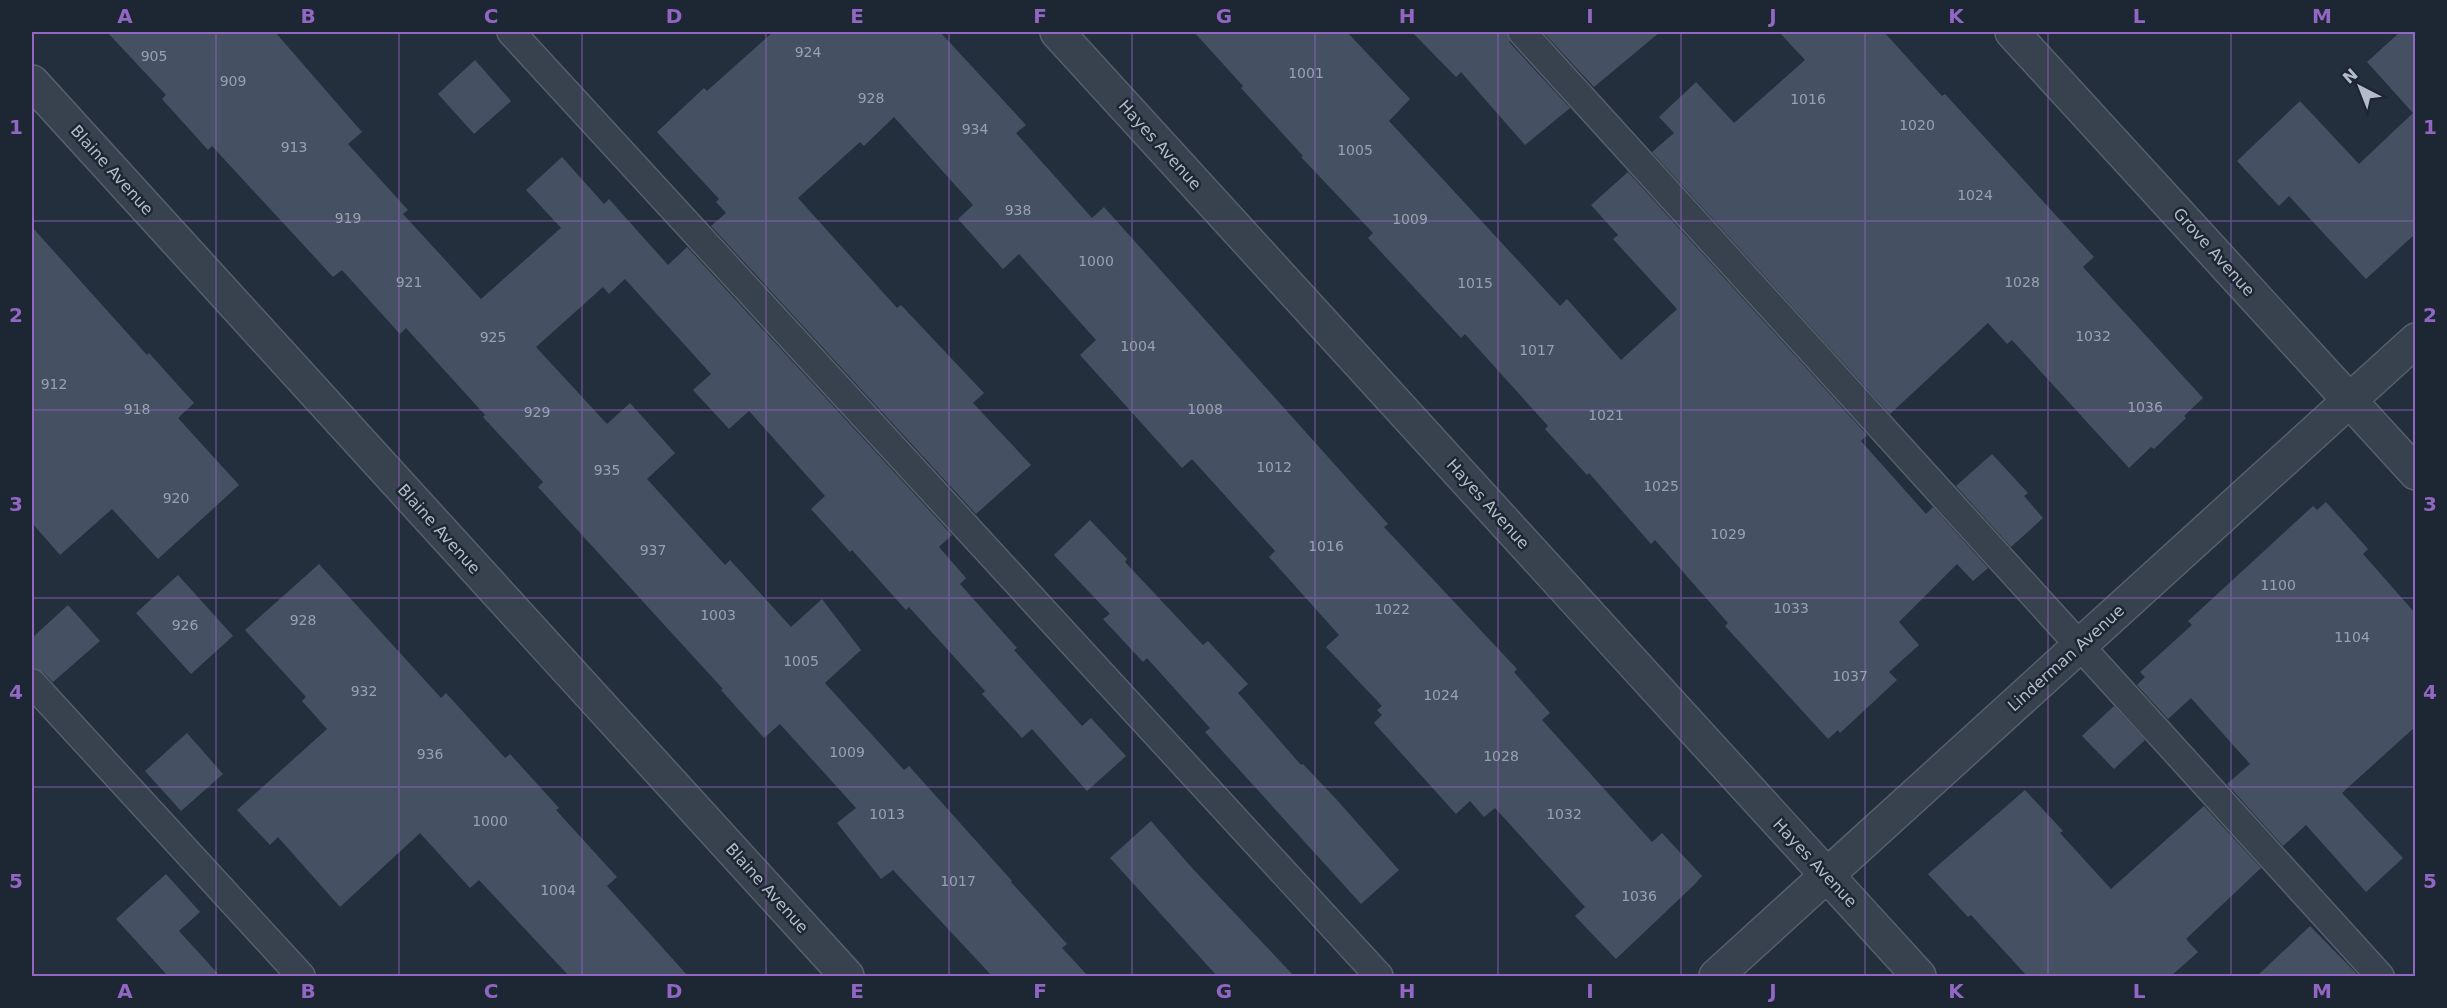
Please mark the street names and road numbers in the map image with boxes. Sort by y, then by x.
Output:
street label: Hayes Avenue [1115,96,1205,194]
street label: Blaine Avenue [67,121,157,219]
street label: Grove Avenue [2169,204,2259,300]
street label: Hayes Avenue [1443,455,1533,553]
street label: Blaine Avenue [394,480,484,578]
street label: Linderman Avenue [2004,601,2128,715]
street label: Hayes Avenue [1769,815,1861,911]
street label: Blaine Avenue [722,839,812,937]

